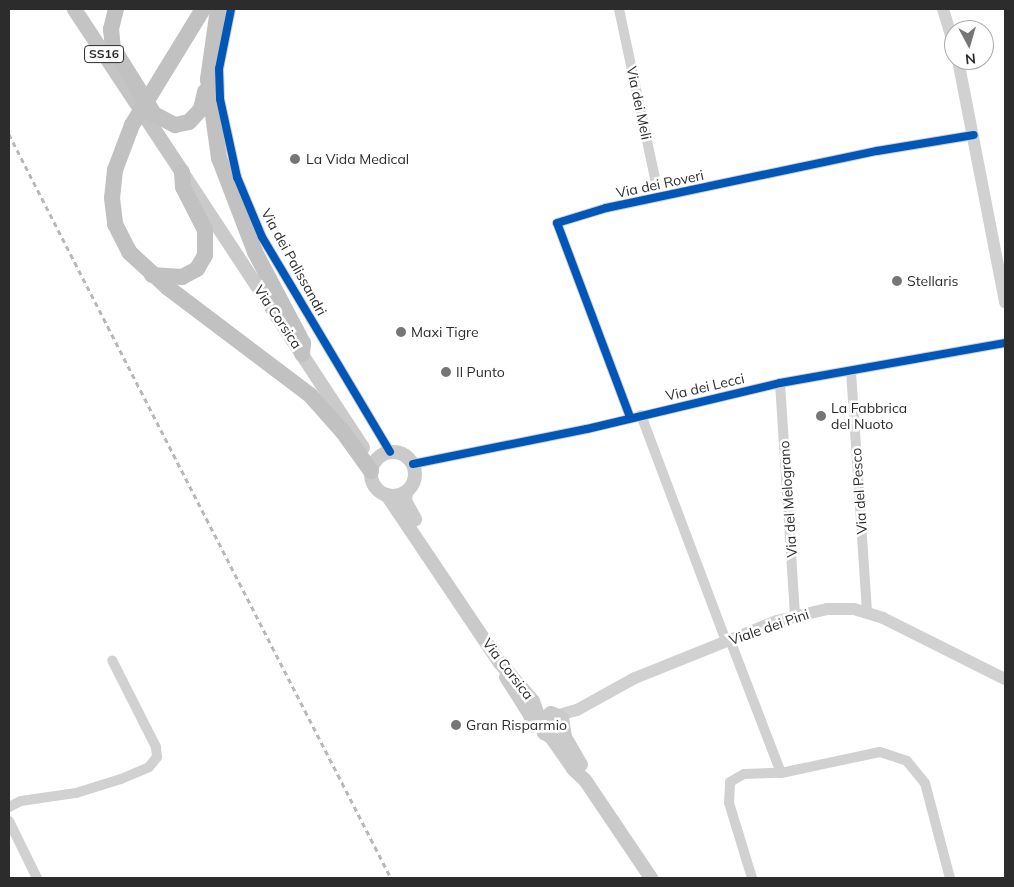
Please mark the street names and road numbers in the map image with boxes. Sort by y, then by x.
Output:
road number: SS16 [84,44,124,64]
street label: Via dei Meli [623,65,655,141]
street label: Via dei Roveri [615,167,705,201]
street label: Via dei Palissandri [258,206,330,318]
street label: Via Corsica [251,282,305,352]
street label: Via dei Lecci [664,370,746,404]
street label: Via del Melograno [776,440,800,558]
street label: Via del Pesco [848,447,870,535]
street label: Viale dei Pini [727,606,811,648]
street label: Via Corsica [479,635,537,703]

